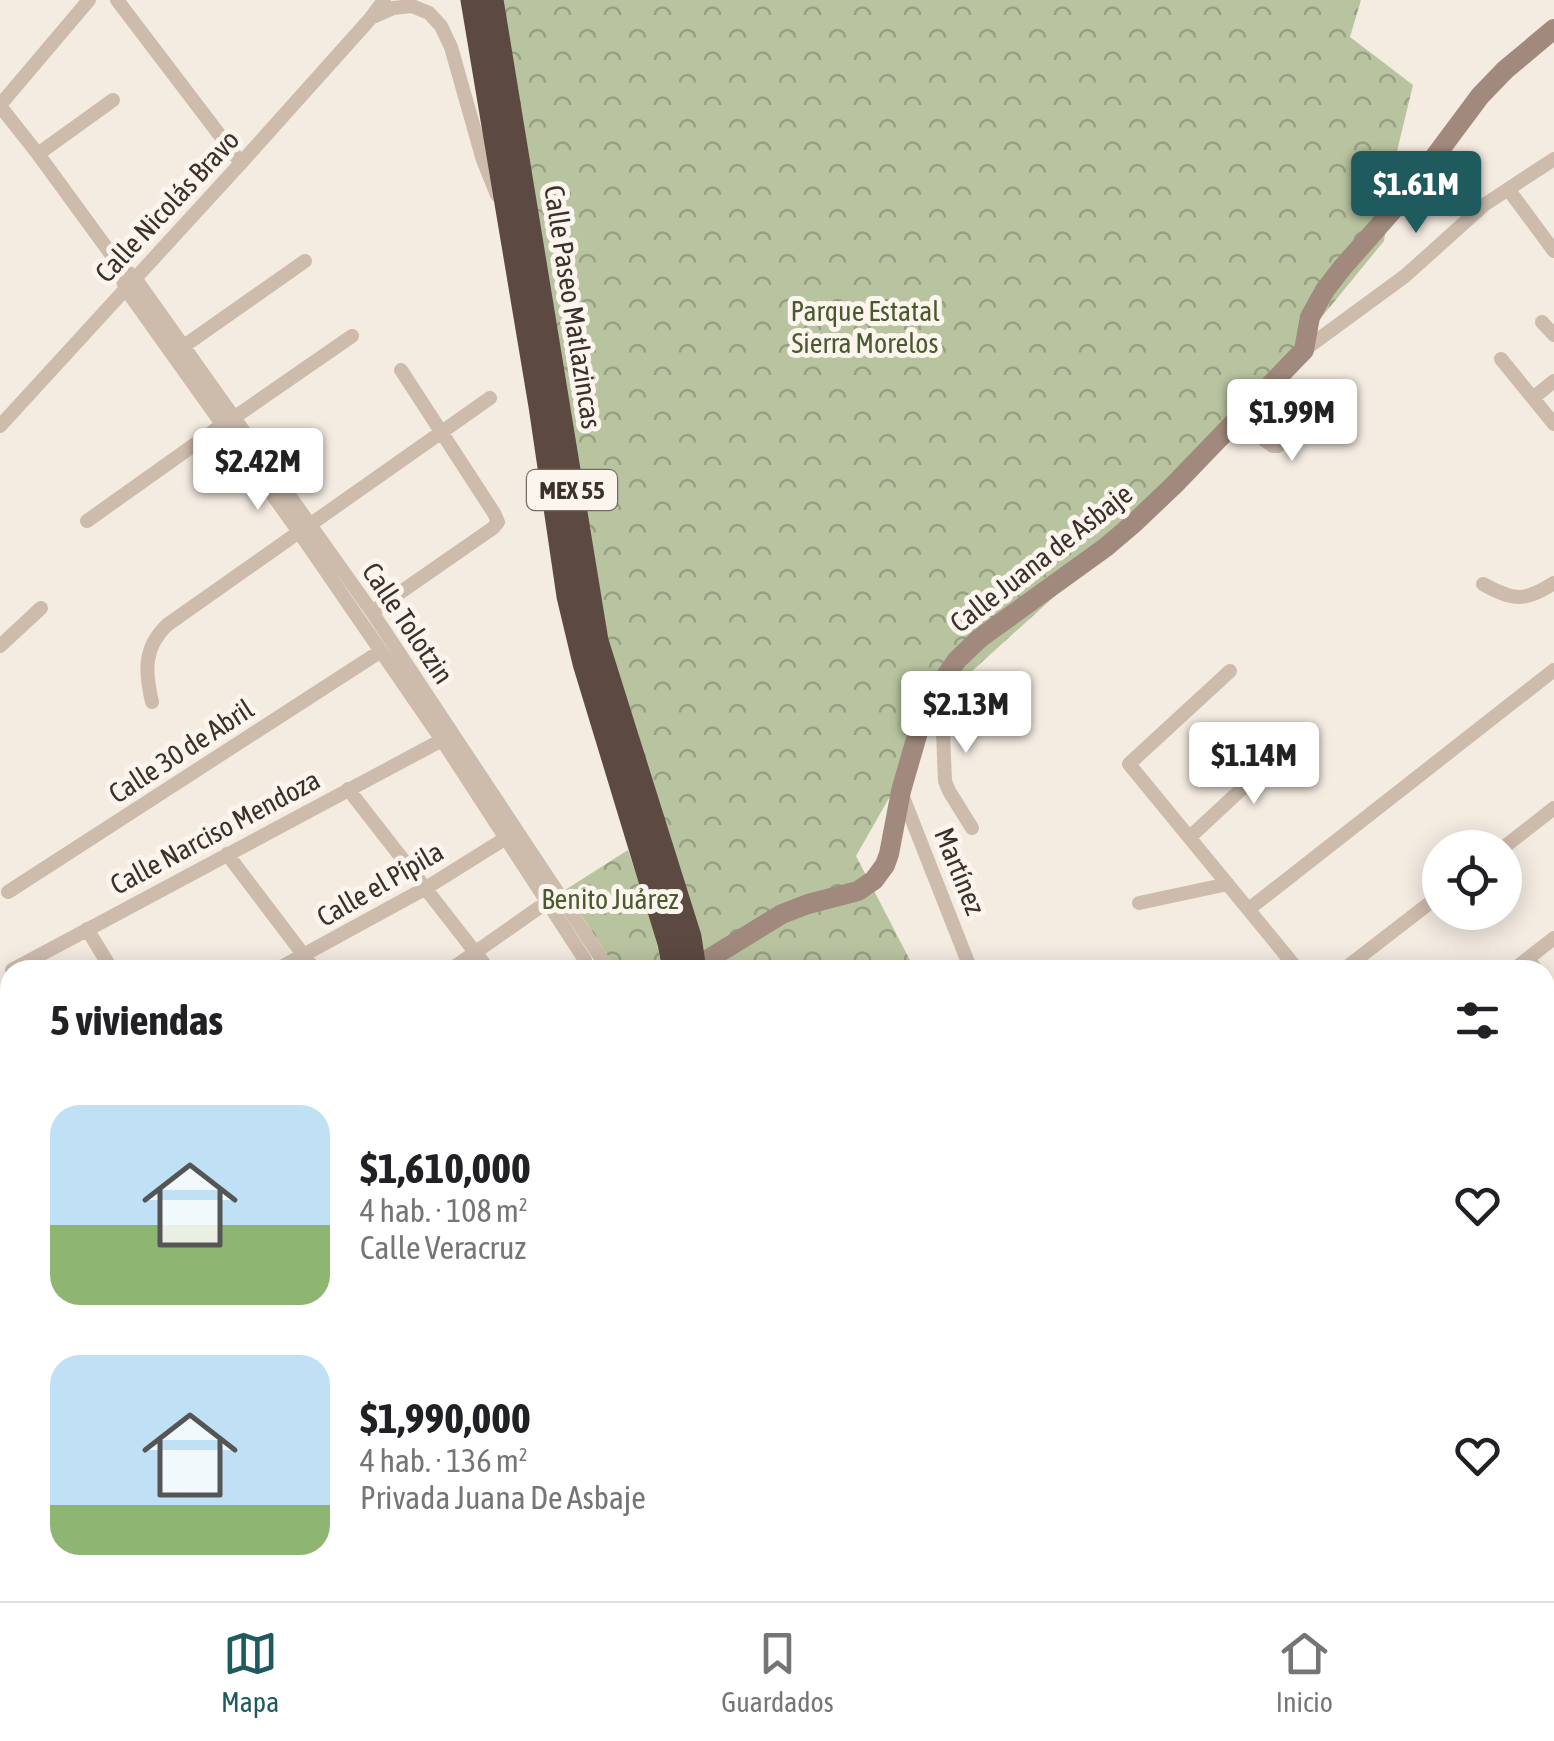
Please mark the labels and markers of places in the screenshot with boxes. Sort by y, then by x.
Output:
pin: $1.61M [1335,151,1497,236]
pin: $1.99M [1211,379,1373,464]
pin: $2.42M [177,428,339,513]
pin: $2.13M [885,671,1047,756]
pin: $1.14M [1173,722,1335,807]

